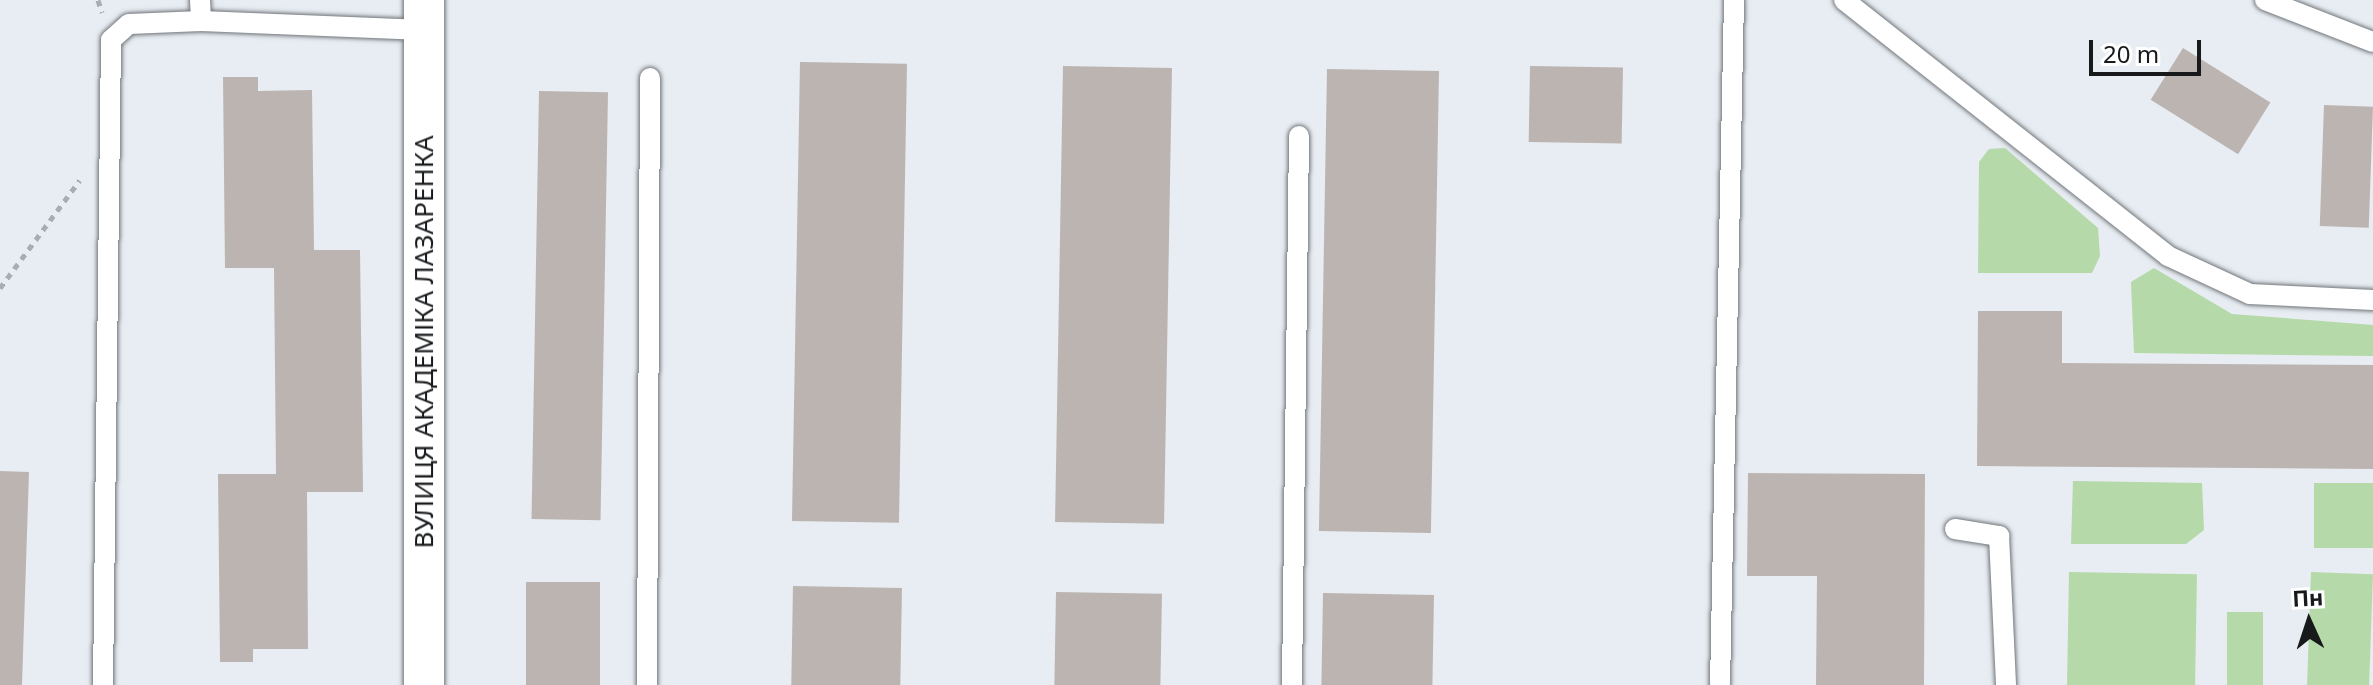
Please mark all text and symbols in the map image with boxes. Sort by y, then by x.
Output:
scale bar [2093,24,2205,74]
text: 20 m [2103,37,2159,70]
street label: ВУЛИЦЯ АКАДЕМІКА ЛАЗАРЕНКА [408,135,440,549]
north arrow [2269,581,2349,661]
text: Пн [2291,581,2324,613]

